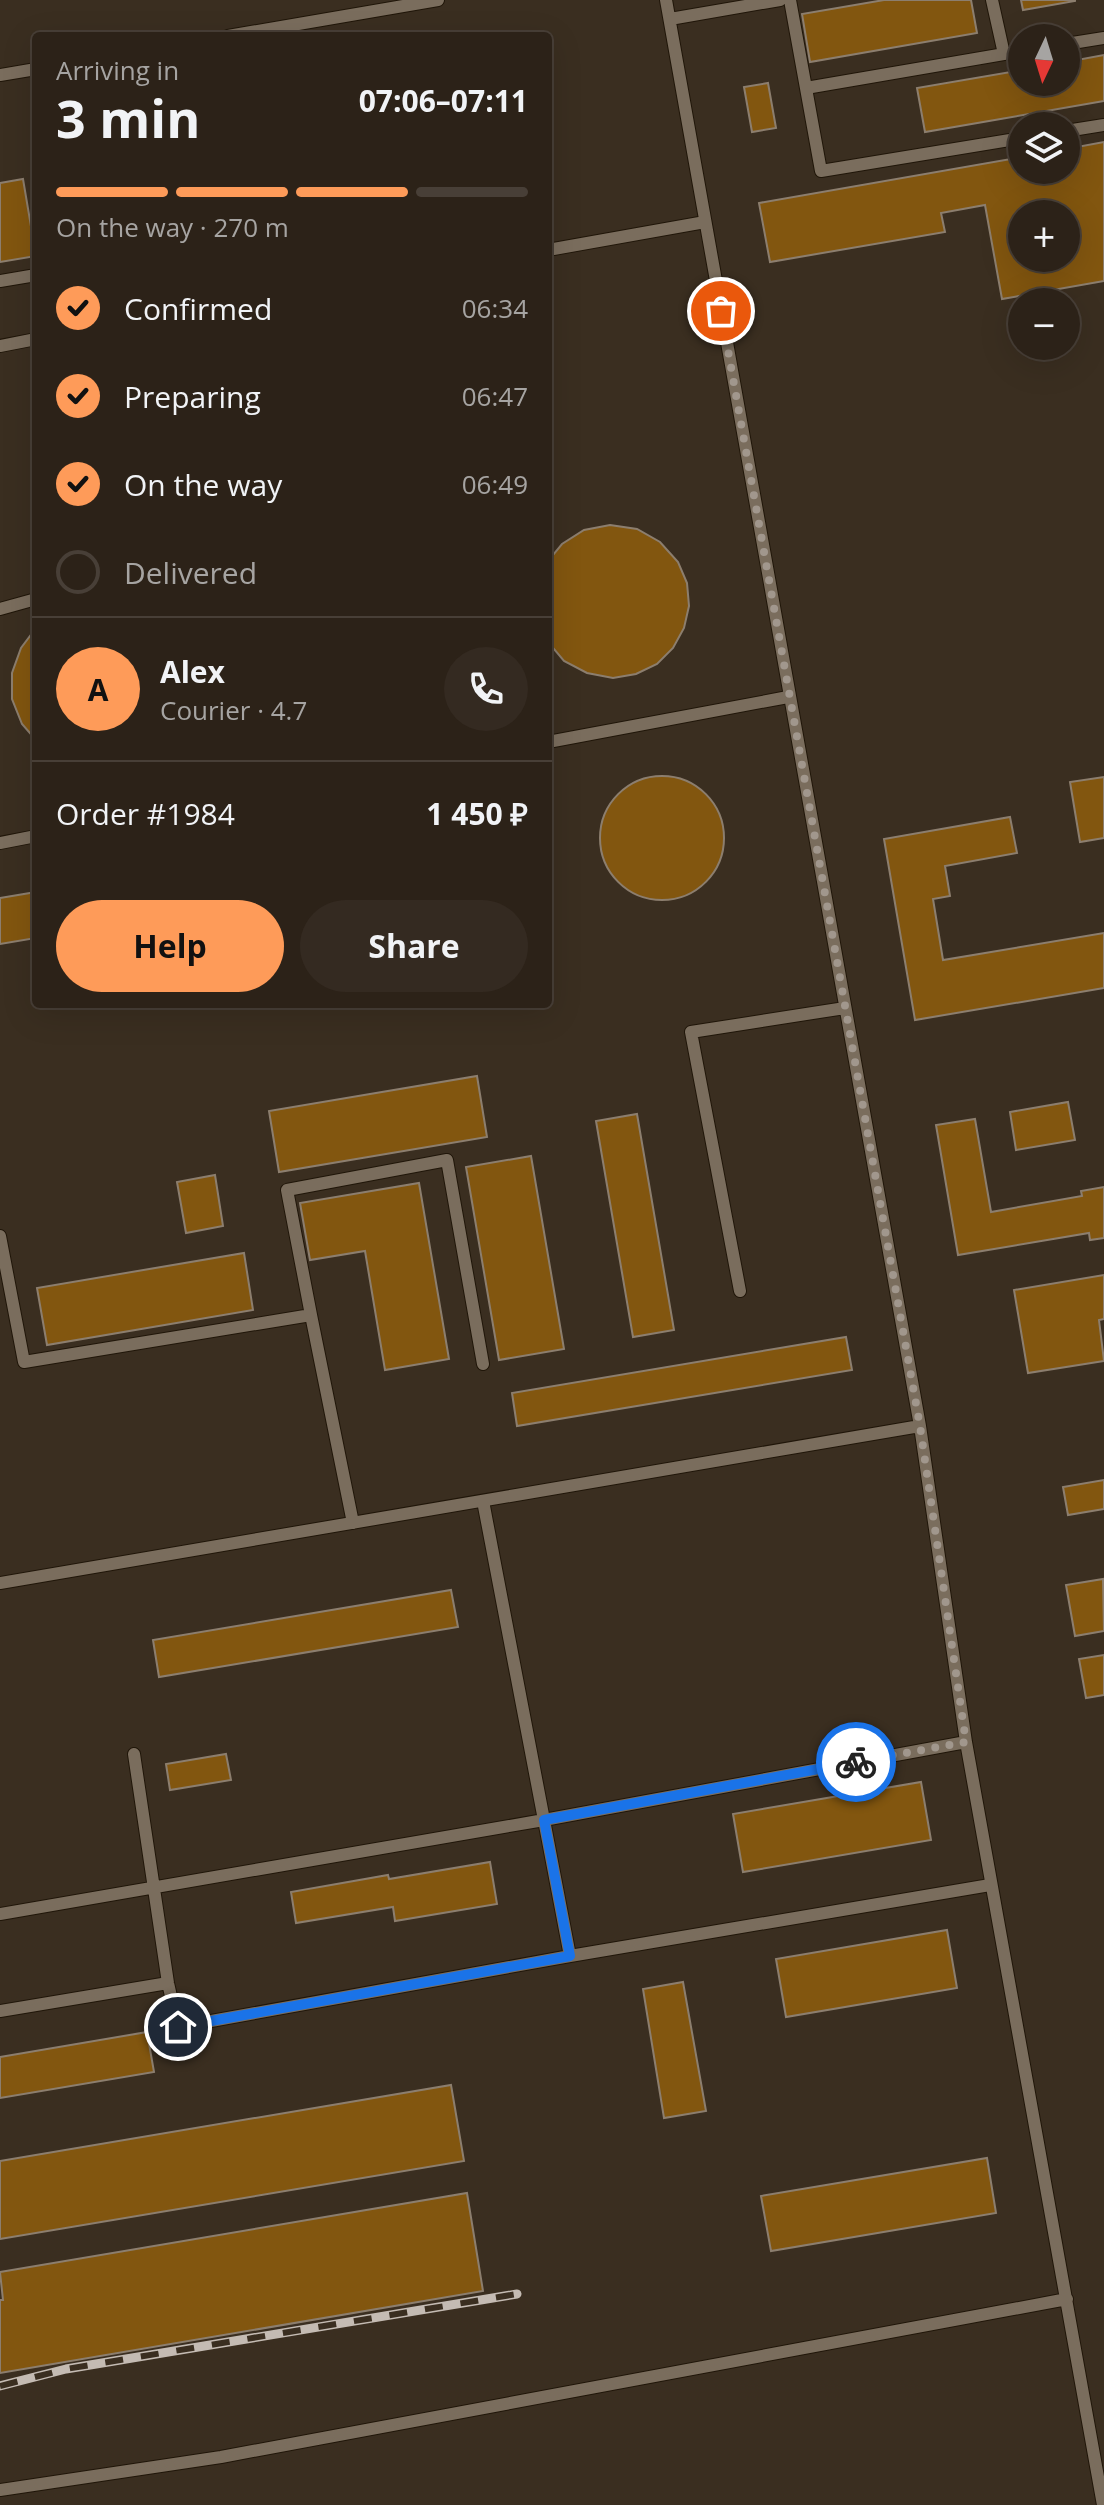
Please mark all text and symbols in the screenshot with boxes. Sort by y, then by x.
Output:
north arrow [1008,24,1080,96]
map controls [1008,24,1080,360]
text: Arriving in [56,52,179,88]
text: 07:06–07:11 [359,80,528,121]
text: 3 min [56,82,200,153]
button: layers [1008,112,1080,184]
button: + [1008,200,1080,272]
text: On the way · 270 m [56,209,289,245]
pin [687,277,755,345]
icon: check [56,286,100,330]
text: Confirmed [124,288,272,329]
button: − [1008,288,1080,360]
icon: bag [699,289,743,333]
text: 06:34 [462,290,528,326]
icon: check [56,374,100,418]
text: Preparing [124,376,261,417]
text: 06:47 [462,378,528,414]
icon: check [56,462,100,506]
text: On the way [124,464,282,505]
text: 06:49 [462,466,528,502]
text: Delivered [124,552,257,593]
button: phone [444,647,528,731]
text: Alex [160,651,225,692]
text: A [88,669,108,710]
text: Courier · 4.7 [160,692,307,728]
text: Order #1984 [56,793,235,834]
text: 1 450 ₽ [426,793,528,834]
button: Help [56,900,284,992]
button: Share [300,900,528,992]
courier [816,1722,896,1802]
icon: bike [834,1740,878,1784]
pin [144,1993,212,2061]
icon: home [156,2005,200,2049]

